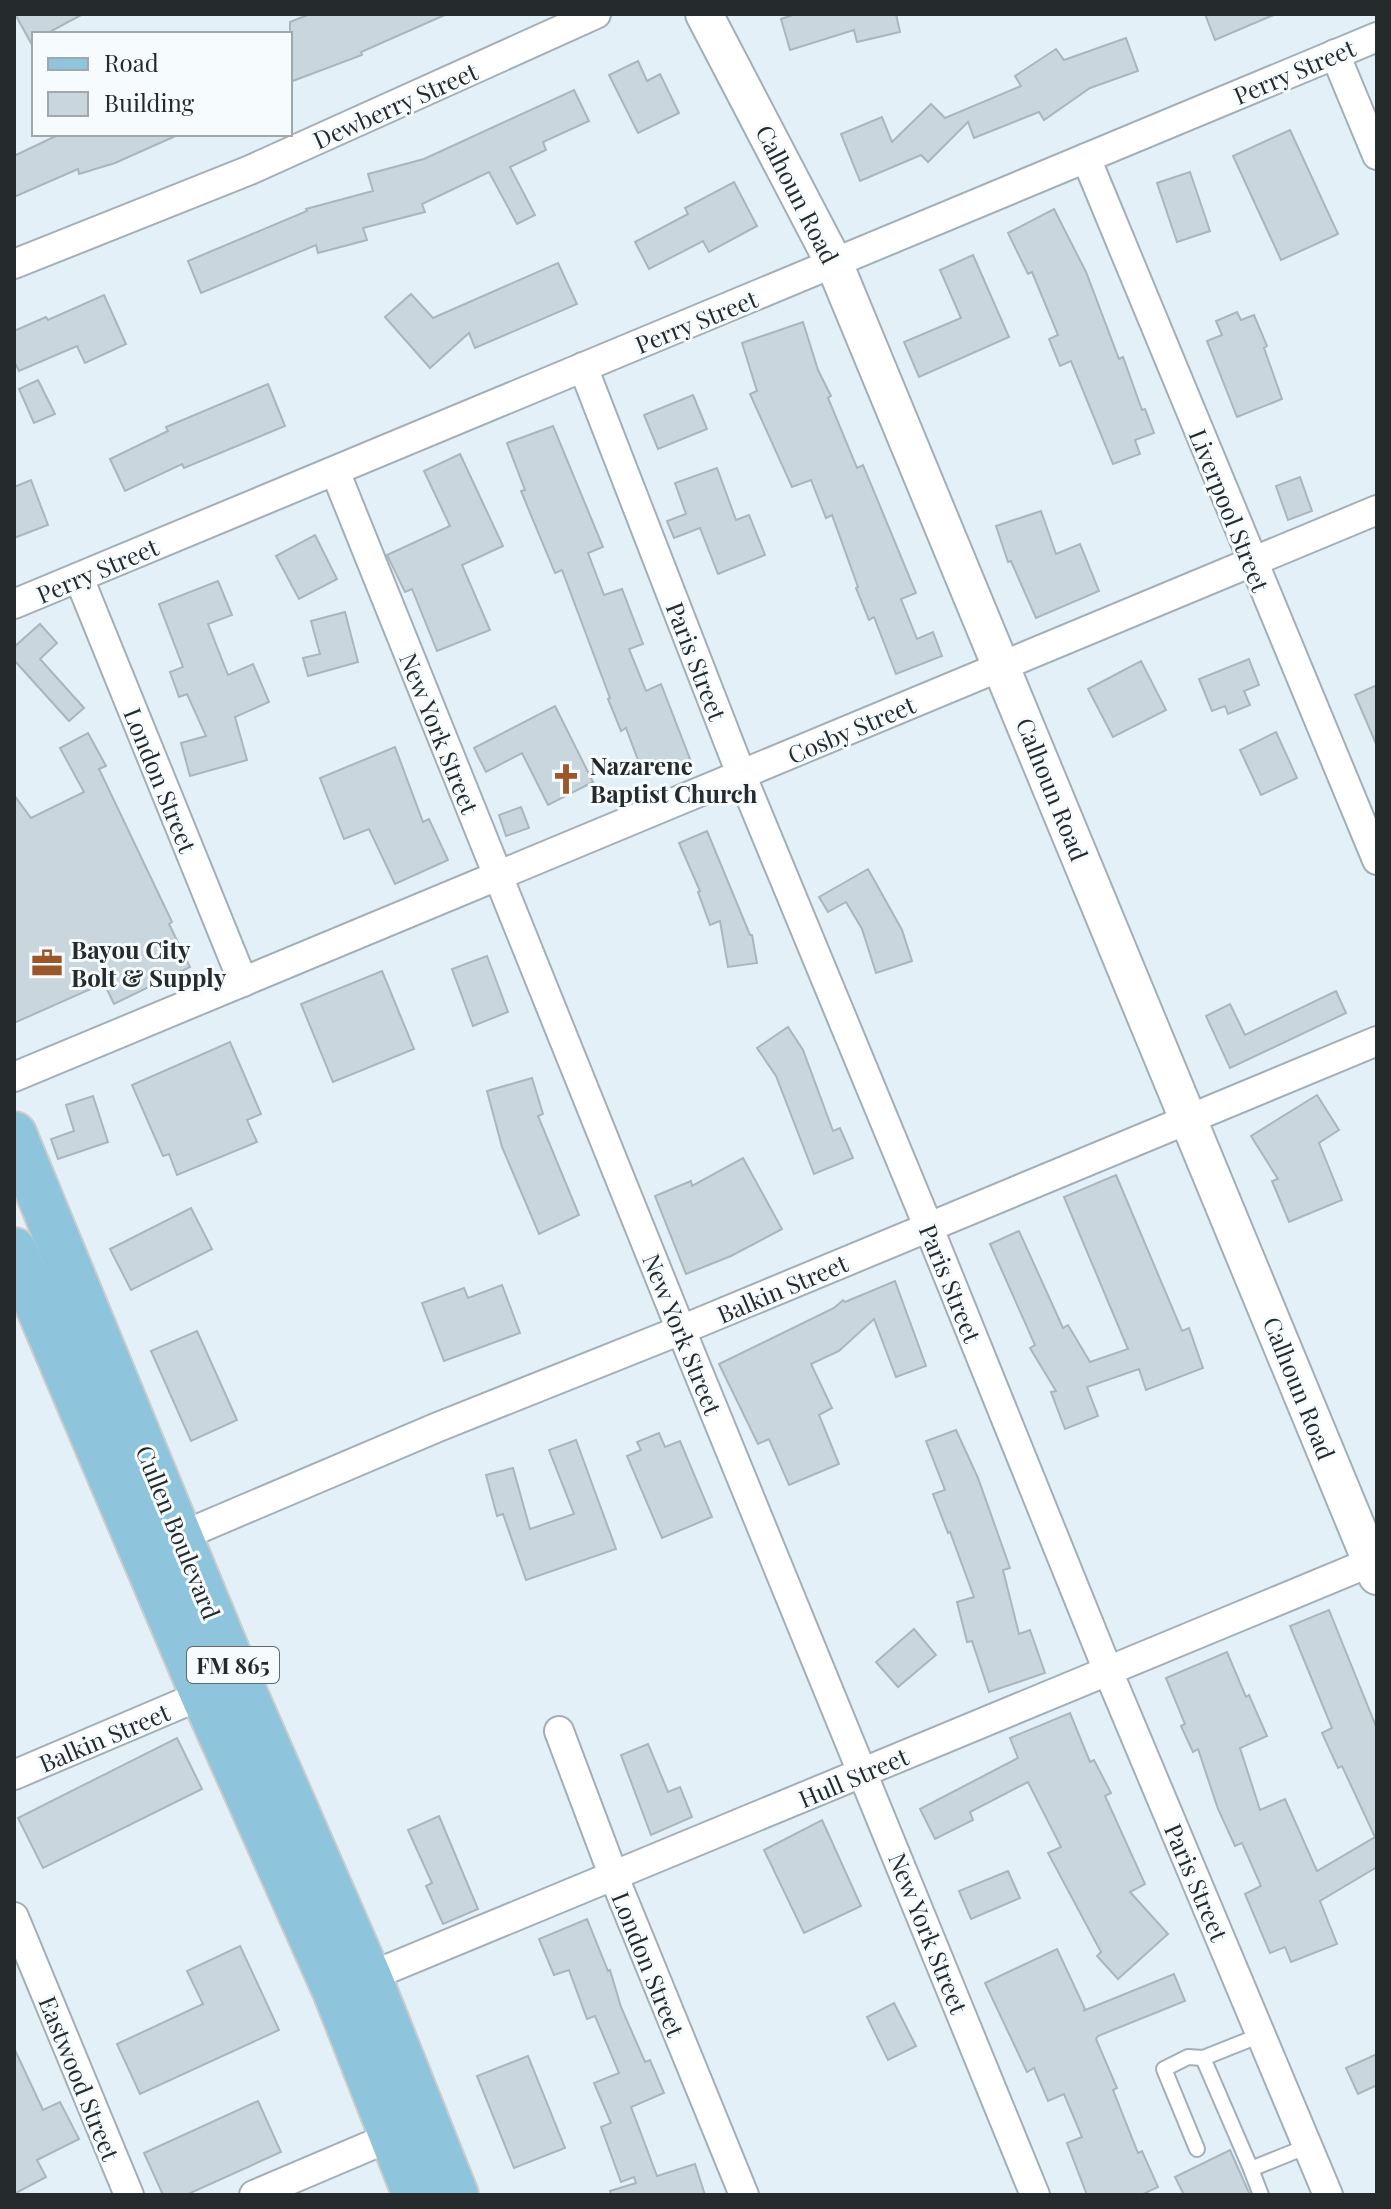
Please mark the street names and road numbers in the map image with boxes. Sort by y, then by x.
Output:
street label: Perry Street [1228,31,1360,111]
street label: Dewberry Street [308,54,483,156]
street label: Calhoun Road [749,119,847,269]
street label: Perry Street [630,282,762,360]
street label: Liverpool Street [1183,424,1277,597]
street label: Perry Street [31,530,163,610]
street label: Paris Street [660,597,734,725]
street label: New York Street [393,648,487,819]
street label: Cosby Street [782,688,920,770]
street label: London Street [117,703,205,858]
street label: Calhoun Road [1010,713,1096,865]
street label: Paris Street [913,1219,989,1347]
street label: Balkin Street [712,1246,853,1330]
street label: New York Street [636,1249,730,1420]
street label: Calhoun Road [1257,1312,1343,1464]
street label: Cullen Boulevard [130,1440,228,1624]
road number: FM 865 [187,1647,279,1683]
street label: Balkin Street [34,1695,175,1779]
street label: Hull Street [793,1739,913,1814]
street label: Paris Street [1158,1818,1236,1946]
street label: New York Street [882,1848,976,2019]
street label: London Street [605,1887,693,2042]
street label: Eastwood Street [32,1991,128,2165]

